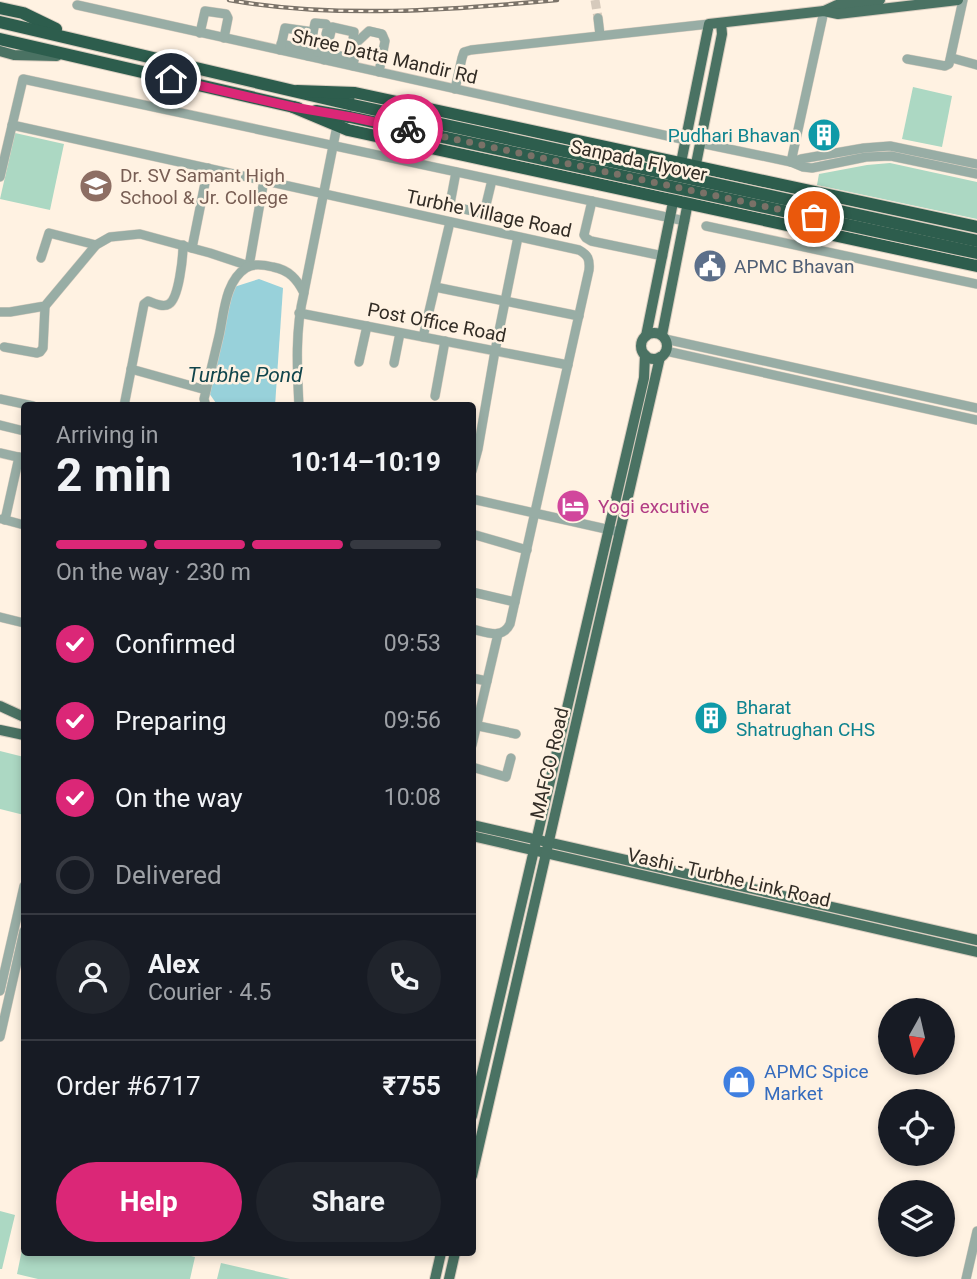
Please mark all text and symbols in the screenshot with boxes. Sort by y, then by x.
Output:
street label: Shree Datta Mandir Rd [290,24,480,89]
pin [141,49,201,109]
icon: home [152,60,190,98]
courier [373,94,443,164]
icon: bike [389,110,427,148]
building icon: Pudhari Bhavan [805,116,843,154]
place label: Pudhari Bhavan [668,124,800,147]
street label: Sanpada Flyover [568,135,710,186]
place label: Dr. SV Samant High School & Jr. College [120,164,288,209]
school or university icon: Dr. SV Samant High School & Jr. College [77,167,115,205]
street label: Turbhe Village Road [404,185,574,242]
pin [784,187,844,247]
icon: bag [795,198,833,236]
public building icon: APMC Bhavan [691,247,729,285]
place label: APMC Bhavan [734,255,854,278]
street label: Post Office Road [365,298,508,347]
water label: Turbhe Pond [188,363,303,387]
text: Arriving in [56,422,159,449]
text: 10:14–10:19 [291,447,441,477]
text: 2 min [56,448,172,502]
hotel icon: Yogi excutive [554,487,592,525]
place label: Yogi excutive [598,495,709,518]
text: On the way · 230 m [56,559,251,586]
icon: check [56,625,94,663]
text: Confirmed [115,629,236,659]
text: 09:53 [384,630,441,657]
place label: Bharat Shatrughan CHS [736,696,875,741]
building icon: Bharat Shatrughan CHS [692,699,730,737]
icon: check [56,702,94,740]
street label: MAFCO Road [526,705,573,821]
text: Preparing [115,706,227,736]
text: 09:56 [384,707,441,734]
icon: check [56,779,94,817]
text: On the way [115,783,243,813]
text: 10:08 [384,784,441,811]
street label: Vashi - Turbhe Link Road [625,843,833,912]
text: Delivered [115,860,222,890]
button: person [56,940,130,1014]
button: phone [367,940,441,1014]
text: Alex [148,949,200,979]
text: Courier · 4.5 [148,979,271,1006]
north arrow [878,998,956,1074]
map controls [878,998,955,1257]
place label: APMC Spice Market [764,1060,869,1105]
shop icon: APMC Spice Market [720,1063,758,1101]
text: Order #6717 [56,1071,201,1101]
text: ₹755 [383,1071,441,1101]
button: locate [878,1089,955,1166]
button: Help [56,1162,242,1242]
button: Share [256,1162,441,1242]
button: layers [878,1180,955,1257]

